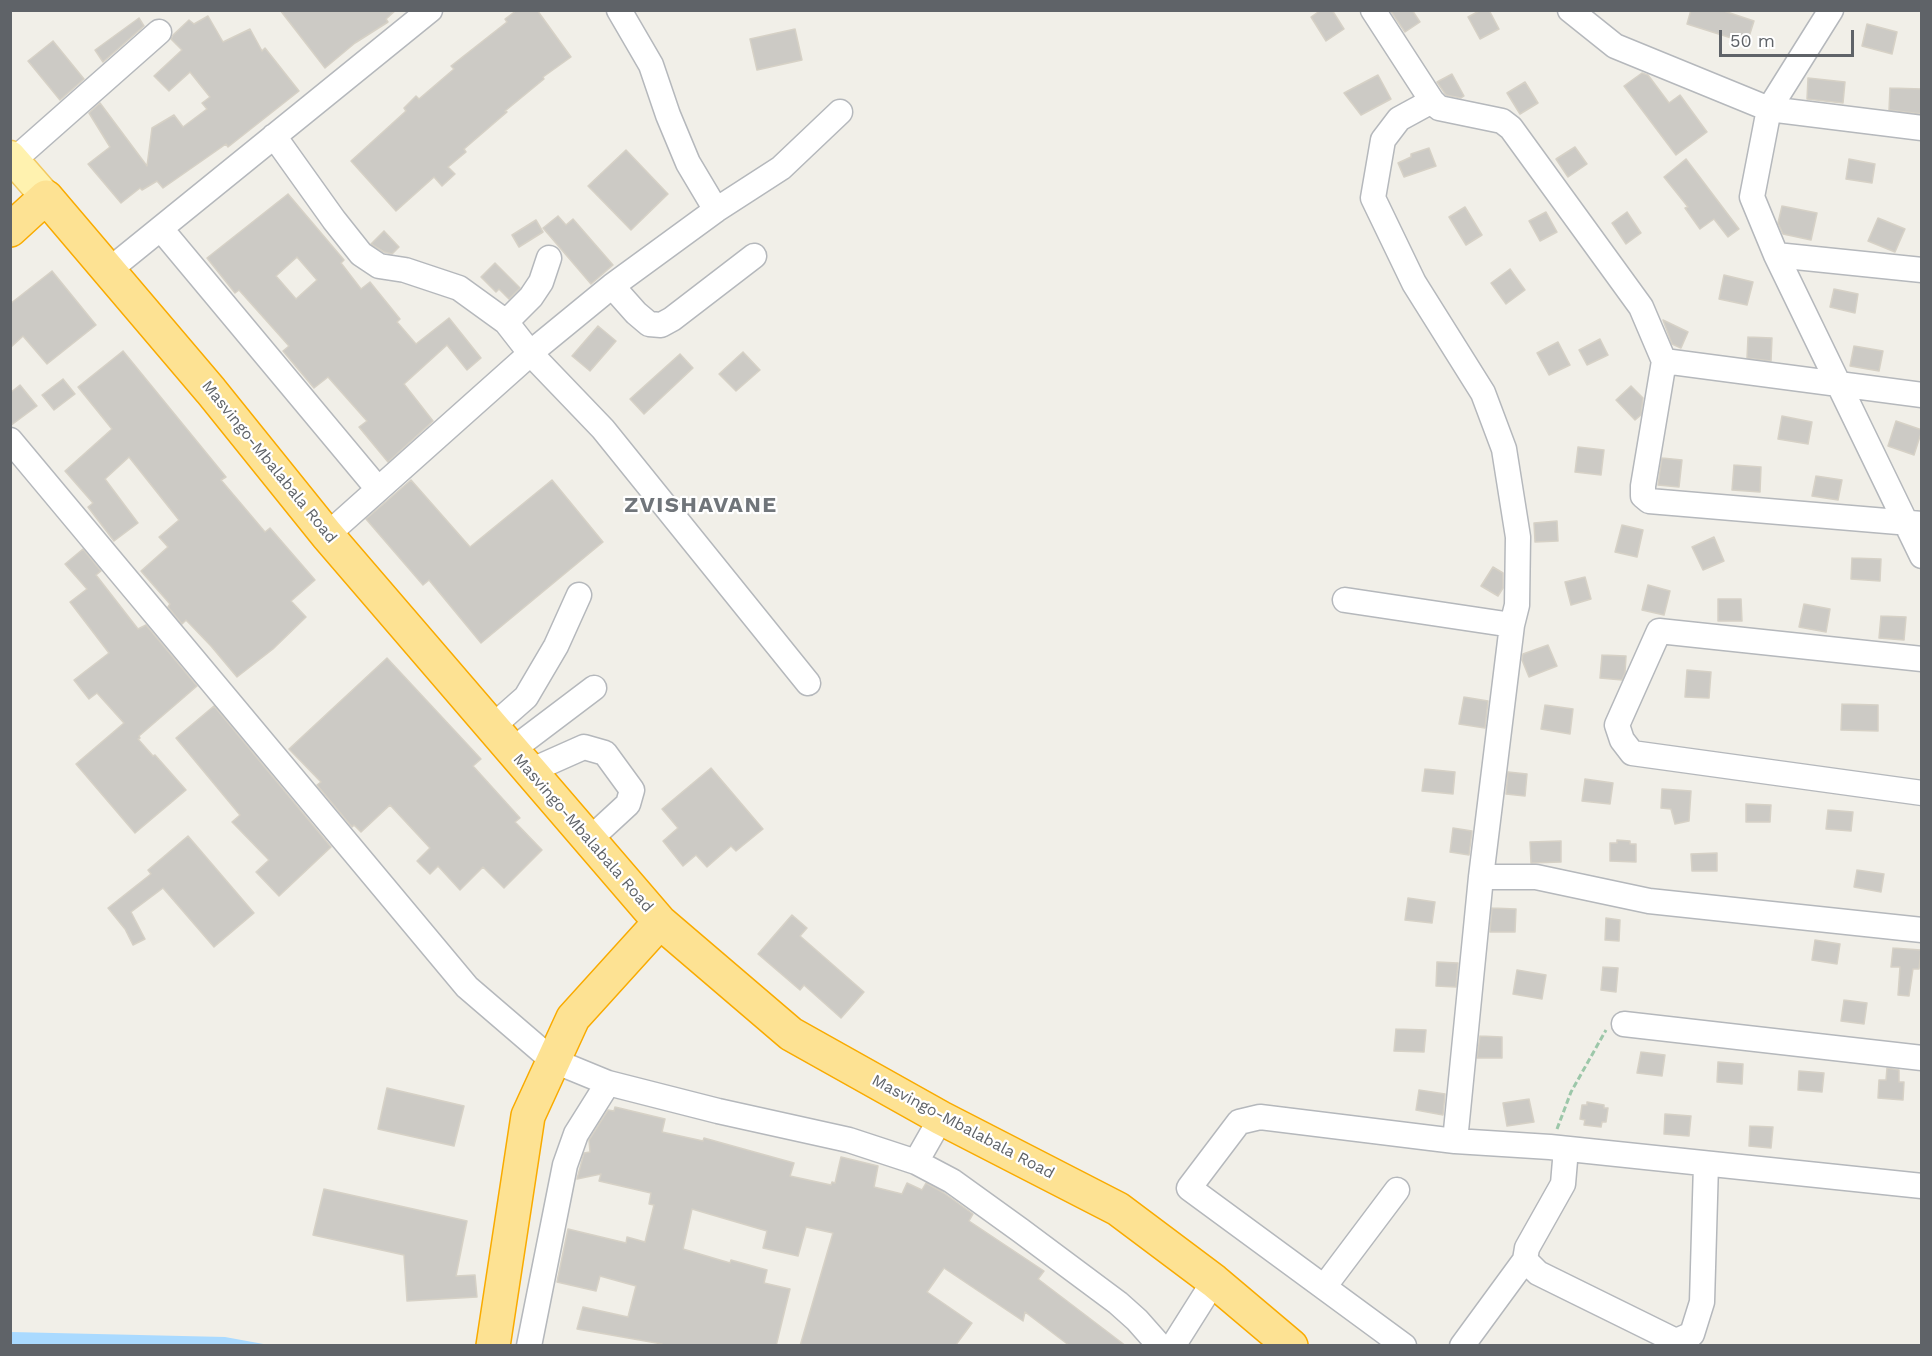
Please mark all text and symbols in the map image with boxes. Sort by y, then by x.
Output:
scale bar [1722,18,1857,56]
text: 50 m [1730,30,1775,51]
street label: Masvingo-Mbalabala Road [197,377,341,547]
district label: ZVISHAVANE [624,493,778,519]
street label: Masvingo-Mbalabala Road [509,750,657,916]
street label: Masvingo-Mbalabala Road [869,1071,1057,1183]

